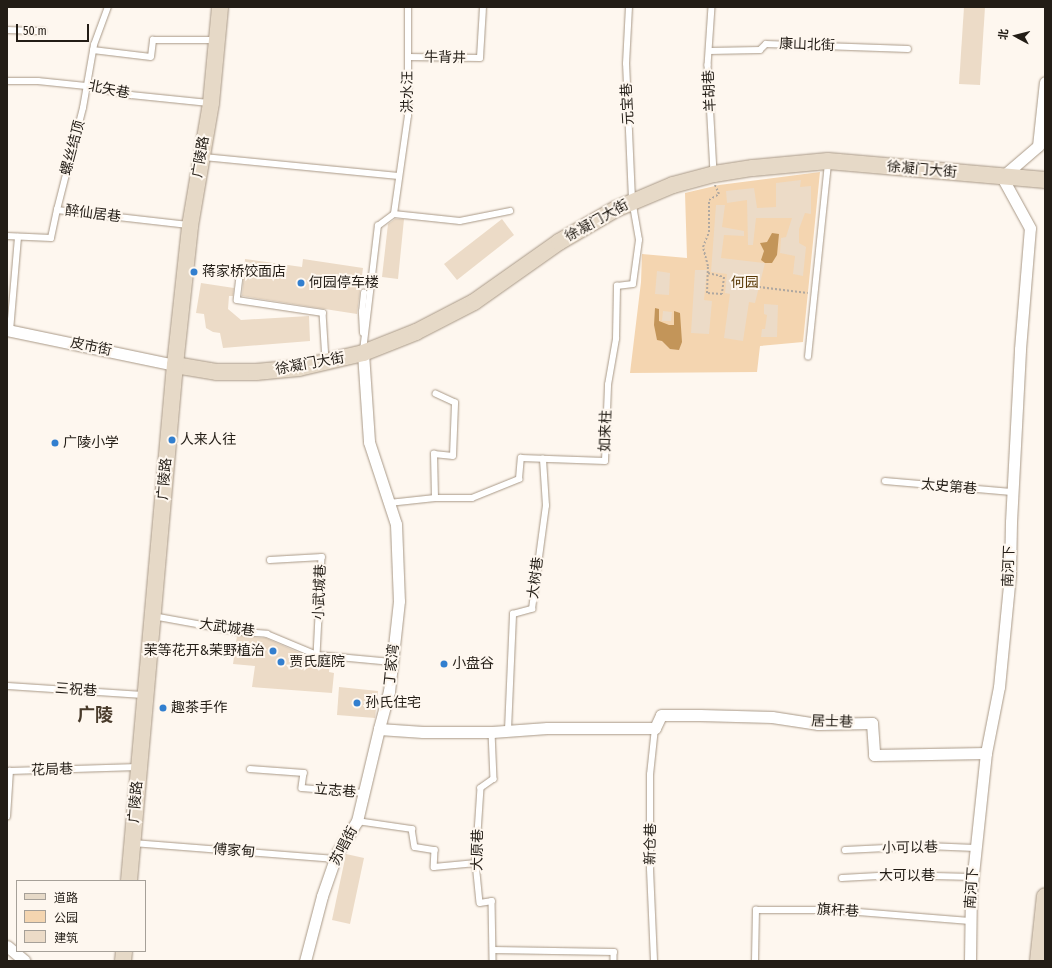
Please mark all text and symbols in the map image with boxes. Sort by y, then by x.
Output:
scale bar [18,16,91,42]
north arrow [996,16,1036,56]
text: 50 m [23,24,47,38]
text: 北 [996,28,1011,41]
street label: 康山北街 [779,36,835,54]
street label: 牛背井 [424,49,466,67]
street label: 羊胡巷 [701,70,719,112]
street label: 洪水汪 [400,71,416,113]
street label: 北矢巷 [87,78,131,102]
street label: 元宝巷 [619,83,637,125]
street label: 螺丝结顶 [58,119,88,177]
street label: 广陵路 [189,135,213,179]
street label: 徐凝门大街 [886,159,958,181]
street label: 徐凝门大街 [562,197,632,245]
street label: 醉仙居巷 [64,202,122,226]
place label: 蒋家桥饺面店 [202,264,286,280]
marker: 蒋家桥饺面店 [189,267,199,277]
place label: 何园停车楼 [309,275,379,291]
park label: 何园 [731,275,759,291]
marker: 何园停车楼 [296,278,306,288]
street label: 皮市街 [69,334,113,360]
street label: 徐凝门大街 [274,350,346,378]
street label: 如来柱 [597,410,615,452]
place label: 人来人往 [180,432,236,448]
place label: 广陵小学 [63,435,119,451]
marker: 人来人往 [167,435,177,445]
marker: 广陵小学 [50,438,60,448]
street label: 广陵路 [155,457,175,501]
street label: 太史第巷 [920,476,978,498]
street label: 南河下 [1000,545,1018,587]
street label: 大树巷 [525,556,547,600]
street label: 小武城巷 [311,564,329,620]
street label: 大武城巷 [198,616,256,640]
place label: 茉等花开&茉野植治 [144,643,265,659]
street label: 丁家湾 [381,643,403,687]
marker: 茉等花开&茉野植治 [268,646,278,656]
place label: 贾氏庭院 [289,654,345,670]
place label: 小盘谷 [452,656,494,672]
marker: 贾氏庭院 [276,657,286,667]
marker: 小盘谷 [439,659,449,669]
street label: 三祝巷 [54,680,98,700]
place label: 孙氏住宅 [365,695,421,711]
marker: 孙氏住宅 [352,698,362,708]
place label: 趣茶手作 [171,700,227,716]
marker: 趣茶手作 [158,703,168,713]
district label: 广陵 [77,704,113,726]
street label: 居士巷 [811,713,853,731]
street label: 花局巷 [31,761,73,779]
street label: 广陵路 [126,780,146,824]
street label: 立志巷 [313,781,357,801]
street label: 新仓巷 [642,823,660,865]
street label: 苏唱街 [327,824,361,868]
street label: 大原巷 [469,829,487,871]
street label: 小可以巷 [882,839,938,857]
street label: 傅家甸 [212,841,256,861]
street label: 南河下 [962,866,982,910]
street label: 大可以巷 [879,868,935,884]
legend [16,880,146,952]
text: 道路 [54,891,78,905]
street label: 旗杆巷 [817,902,859,920]
text: 公园 [54,911,78,925]
text: 建筑 [54,931,78,945]

